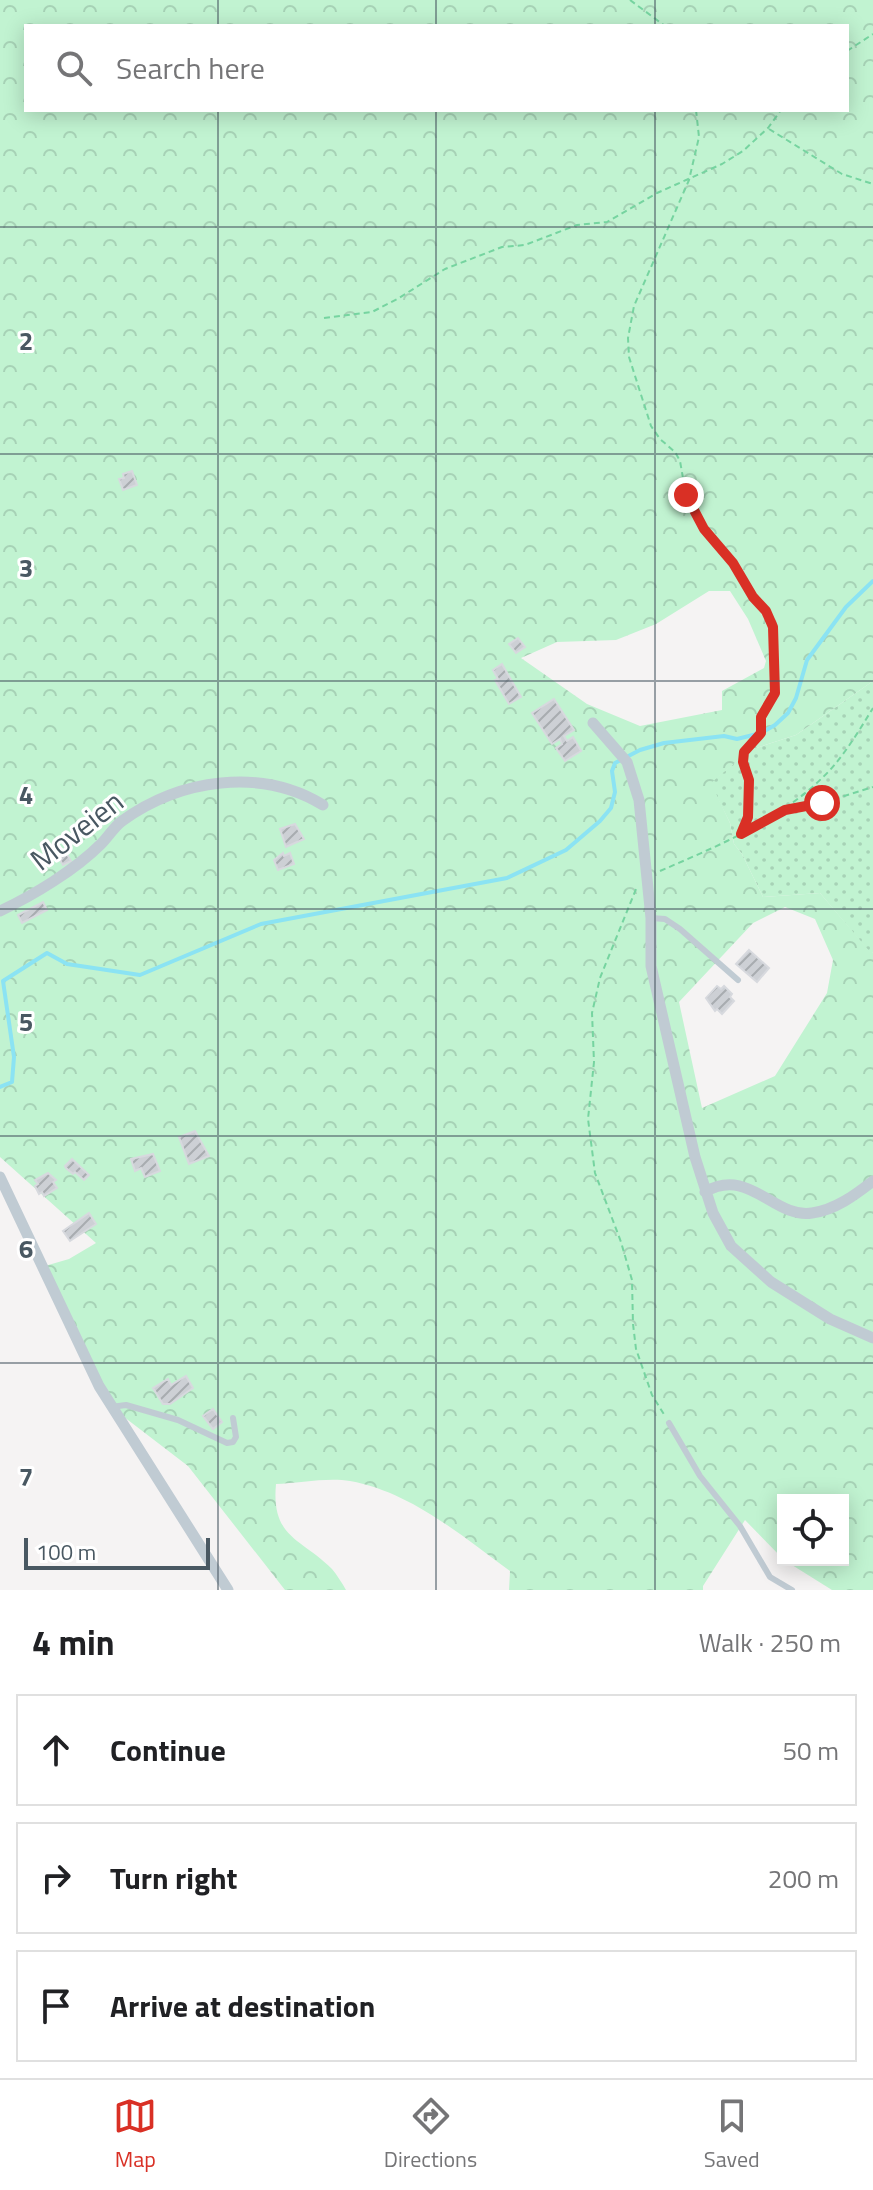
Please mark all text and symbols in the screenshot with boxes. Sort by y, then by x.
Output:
search box [24,24,849,112]
text: Search here [116,45,265,91]
icon: search [52,46,96,90]
text: 2 [19,321,33,360]
route end [668,477,704,513]
text: 3 [19,548,33,587]
text: 4 [19,775,33,814]
street label: Moveien [20,779,133,882]
route start [804,785,840,821]
text: 5 [19,1002,33,1041]
text: 6 [19,1229,33,1268]
text: 7 [19,1457,33,1496]
map controls [777,1494,849,1566]
button: locate [777,1494,849,1566]
scale bar [24,1534,210,1570]
text: 100 m [36,1535,96,1569]
text: 4 min [32,1616,115,1668]
text: Walk · 250 m [699,1623,841,1662]
text: Continue [110,1727,226,1773]
icon: ahead [34,1728,78,1772]
text: 50 m [782,1731,839,1770]
text: Turn right [110,1855,238,1901]
icon: right [34,1856,78,1900]
text: 200 m [768,1859,839,1898]
text: Arrive at destination [110,1983,375,2029]
icon: arrive [34,1984,78,2028]
tab: Map [113,2094,157,2176]
tab: Directions [384,2094,477,2176]
tab: Saved [704,2094,760,2176]

